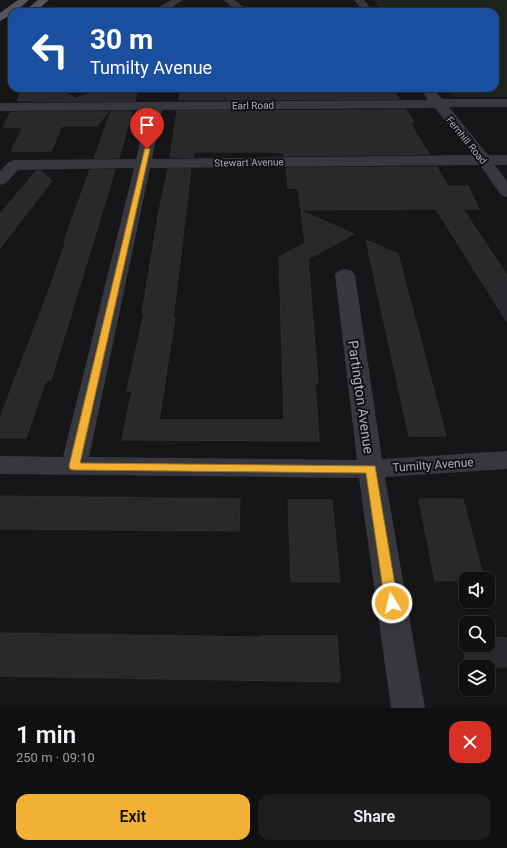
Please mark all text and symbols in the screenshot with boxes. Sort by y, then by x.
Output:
text: 30 m [90,23,153,56]
icon: left [24,24,76,76]
text: Tumilty Avenue [90,57,212,78]
street label: Earl Road [232,100,274,111]
pin [130,108,164,149]
icon: arrive [136,114,158,136]
street label: Fernhill Road [444,114,489,166]
street label: Stewart Avenue [214,156,284,169]
street label: Partington Avenue [345,339,377,455]
street label: Tumilty Avenue [392,455,474,475]
map controls [459,572,495,696]
button: sound [459,572,495,608]
position arrow [371,582,413,624]
button: search [459,616,495,652]
button: layers [459,660,495,696]
text: 1 min [16,721,76,749]
button: close [449,721,491,763]
text: 250 m · 09:10 [16,750,95,765]
button: Exit [16,794,250,840]
button: Share [258,794,491,840]

